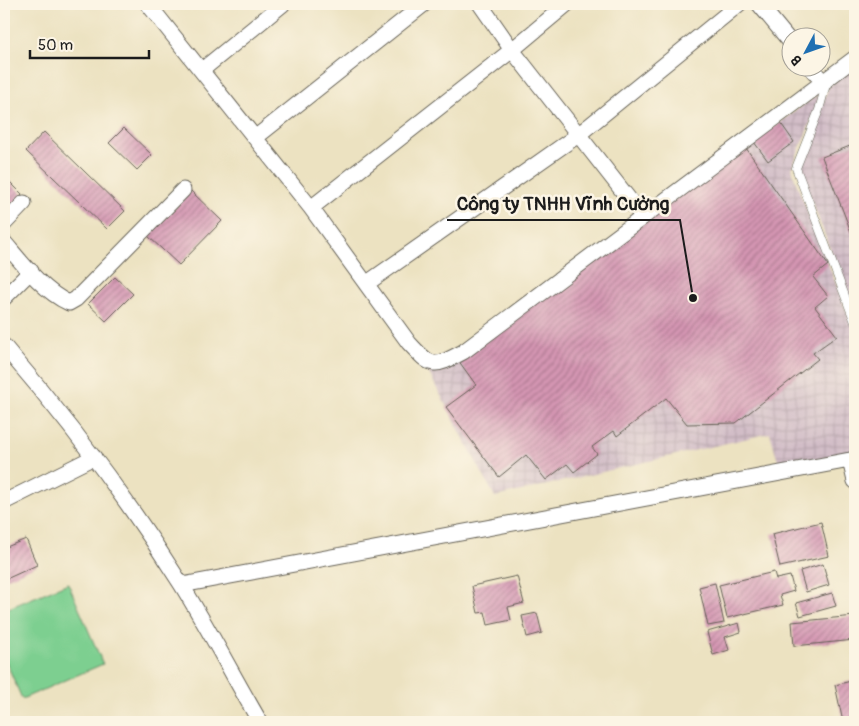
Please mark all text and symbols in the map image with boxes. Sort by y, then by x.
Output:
scale bar [30,28,149,60]
north arrow [782,28,832,78]
text: 50 m [38,36,73,55]
text: B [788,52,806,69]
callout: Công ty TNHH Vĩnh Cường [447,186,680,220]
text: Công ty TNHH Vĩnh Cường [457,192,670,216]

